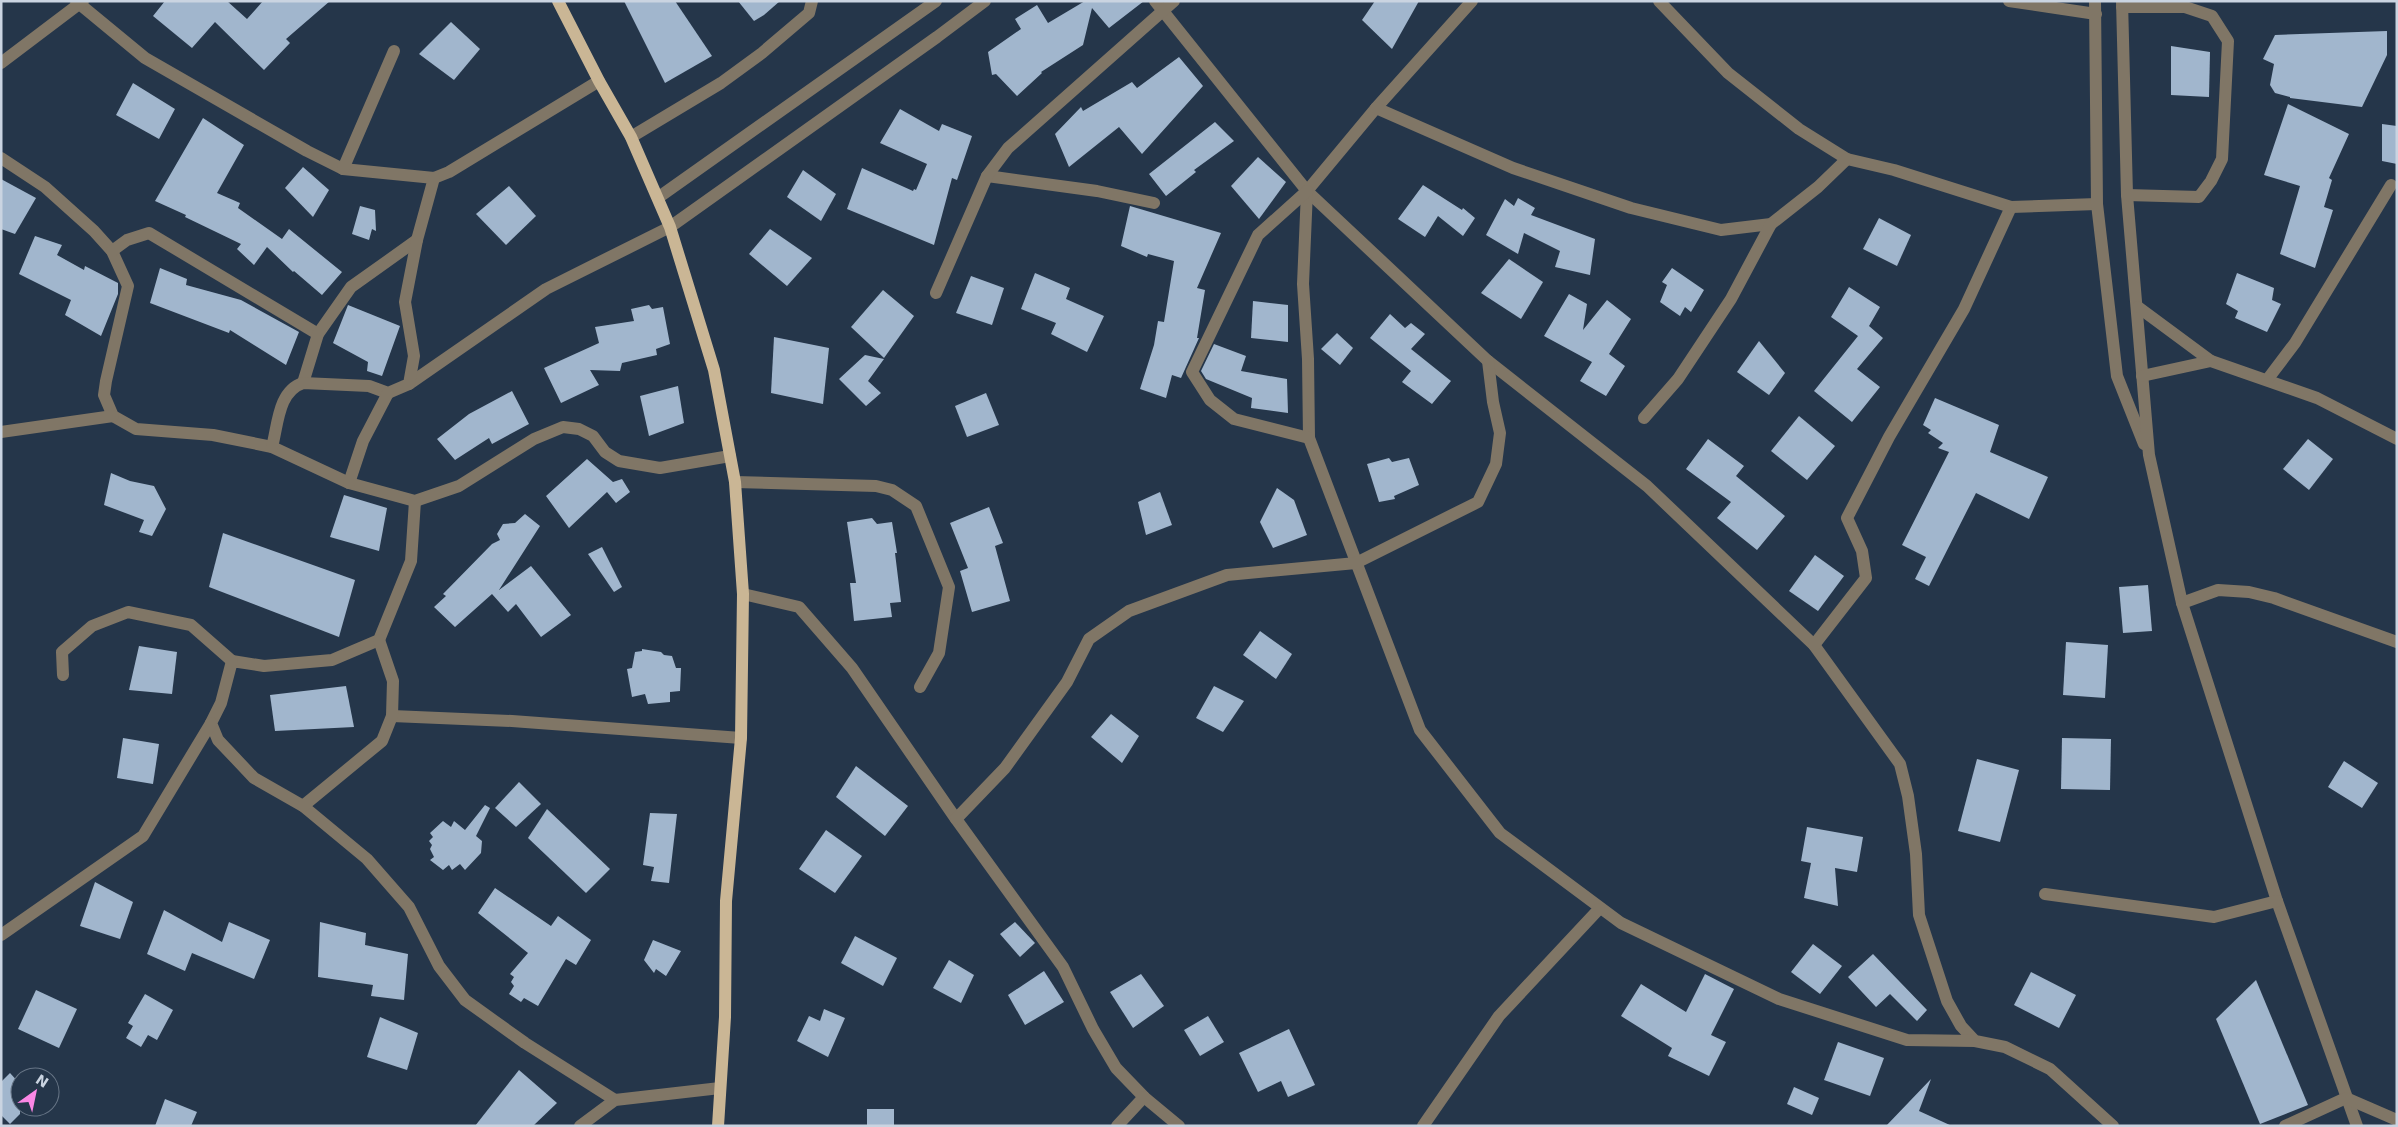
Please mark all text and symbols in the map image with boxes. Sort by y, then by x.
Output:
north arrow [10,1067,60,1117]
text: N [33,1071,51,1091]

